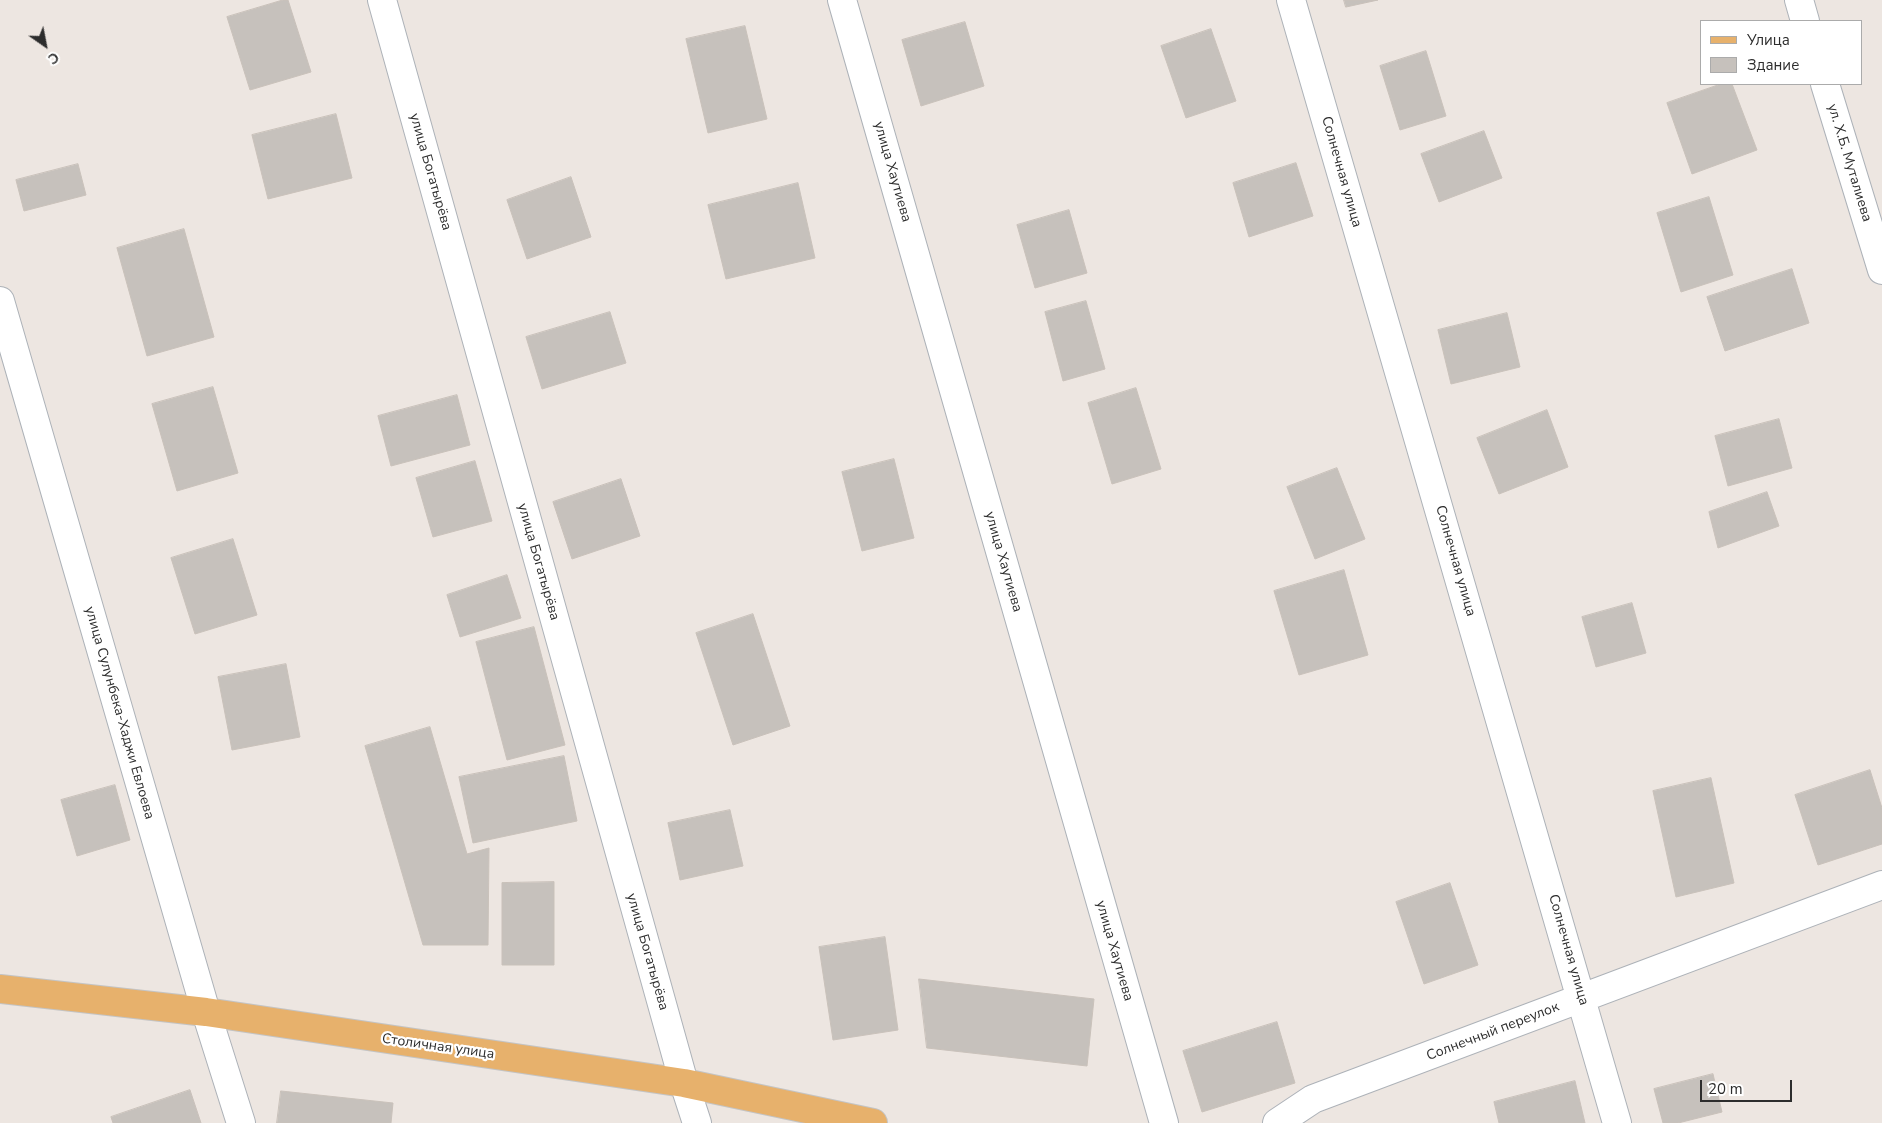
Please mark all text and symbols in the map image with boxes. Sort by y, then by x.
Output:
north arrow [20,20,70,70]
legend [1700,20,1862,85]
text: Улица [1747,30,1790,50]
text: С [44,47,63,69]
text: Здание [1747,55,1799,75]
street label: ул. Х.Б. Муталиева [1823,102,1875,224]
street label: улица Богатырёва [405,112,455,232]
street label: Солнечная улица [1317,115,1365,229]
street label: улица Хаутиева [870,120,914,224]
street label: улица Богатырёва [513,502,563,622]
street label: Солнечная улица [1431,504,1479,618]
street label: улица Хаутиева [981,510,1025,614]
street label: улица Сулунбека-Хаджи Евлоева [81,605,157,821]
street label: улица Богатырёва [622,892,672,1012]
street label: Солнечная улица [1544,893,1592,1007]
street label: улица Хаутиева [1092,899,1136,1003]
street label: Солнечный переулок [1424,999,1562,1065]
street label: Столичная улица [381,1031,495,1063]
scale bar [1702,1070,1794,1102]
text: 20 m [1708,1079,1743,1099]

